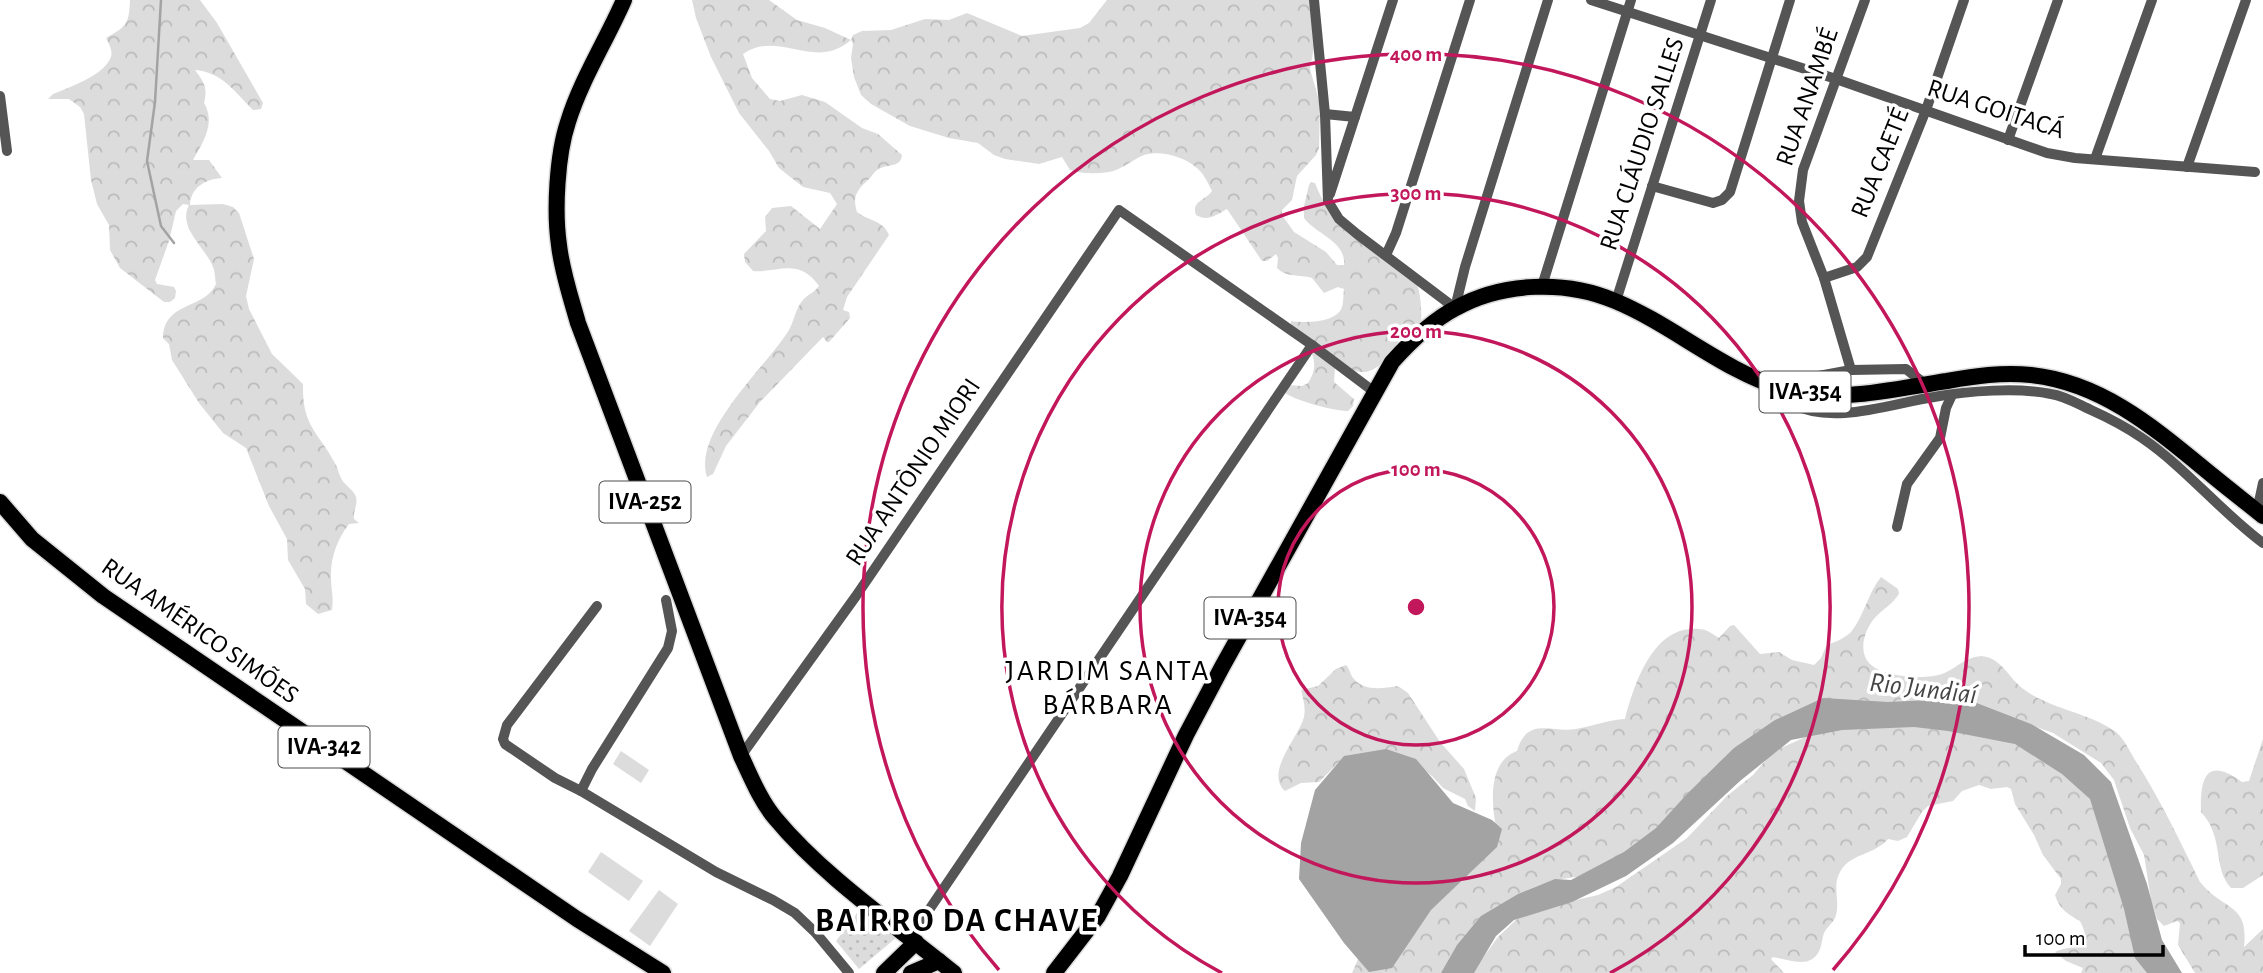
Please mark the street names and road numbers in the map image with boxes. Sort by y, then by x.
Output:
street label: RUA ANAMBÉ [1769,24,1843,169]
street label: RUA CLÁUDIO SALLES [1593,34,1689,254]
street label: RUA GOITACÁ [1924,73,2068,143]
street label: RUA CAETÉ [1844,104,1914,221]
road number: IVA-354 [1759,372,1850,412]
street label: RUA ANTÔNIO MIORI [839,373,985,570]
road number: IVA-252 [600,481,690,522]
street label: RUA AMÉRICO SIMÕES [97,552,304,709]
road number: IVA-354 [1204,598,1296,638]
road number: IVA-342 [278,726,370,768]

